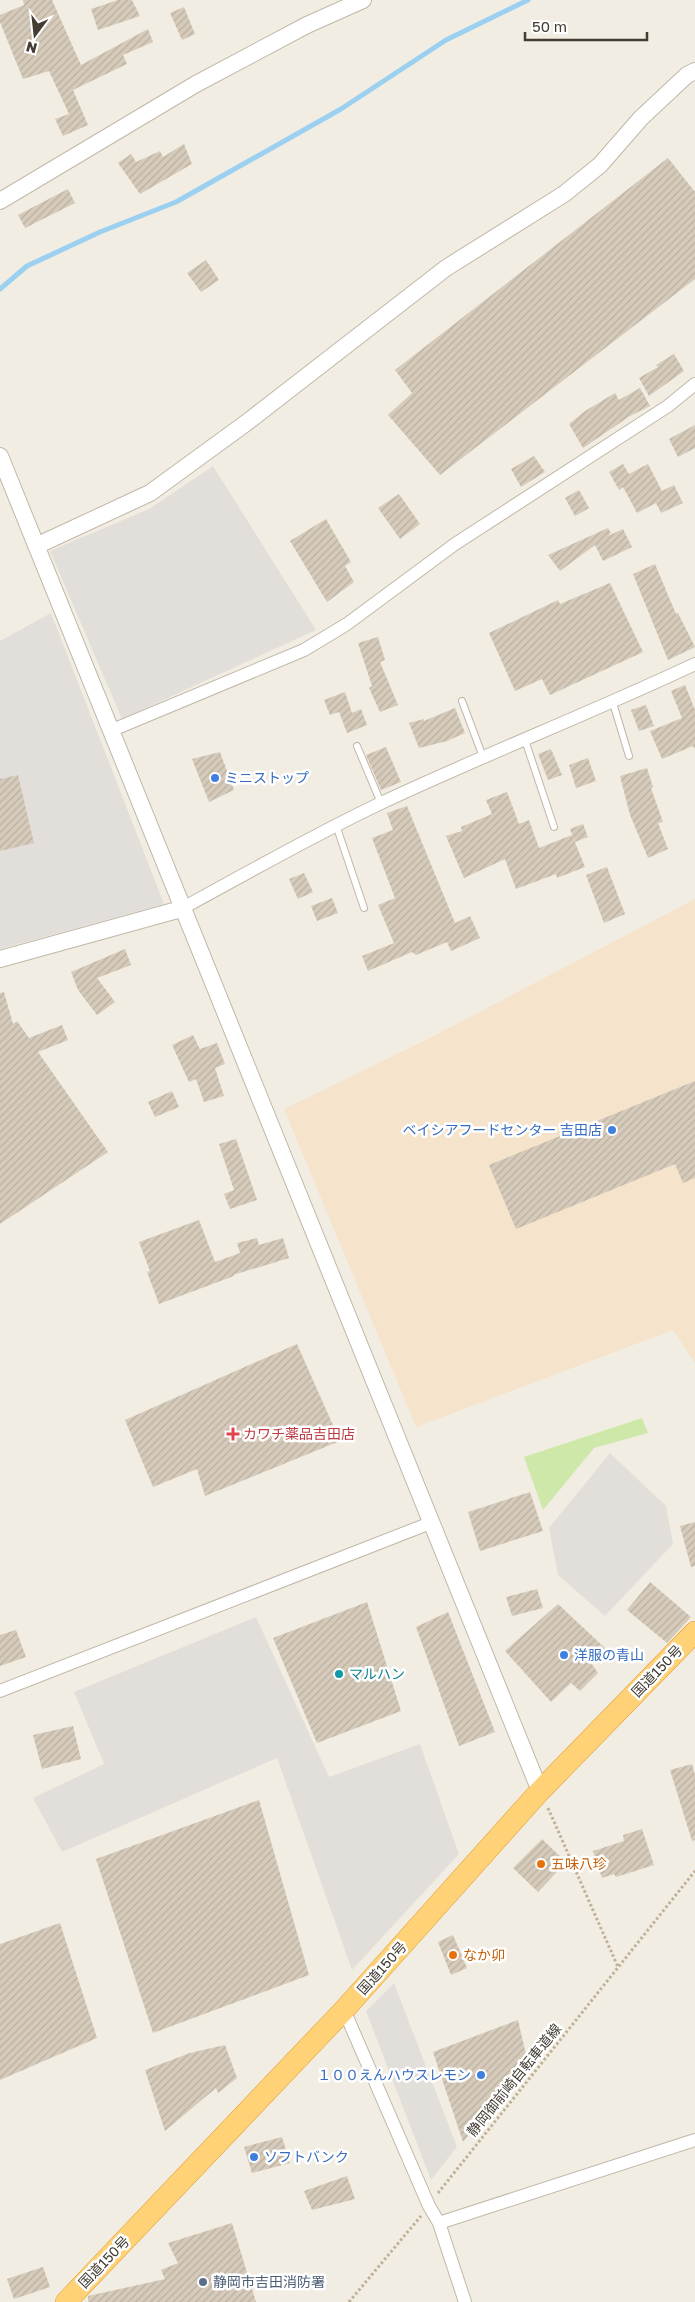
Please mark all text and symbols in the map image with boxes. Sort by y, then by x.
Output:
north arrow [10,10,60,60]
scale bar [525,10,648,42]
text: 50 m [532,17,567,35]
text: N [24,38,39,58]
place label: ミニストップ [225,769,309,786]
marker: ミニストップ [209,772,221,784]
place label: ベイシアフードセンター 吉田店 [403,1121,602,1138]
marker: ベイシアフードセンター 吉田店 [606,1124,618,1136]
place label: カワチ薬品吉田店 [243,1425,355,1442]
marker: カワチ薬品吉田店 [227,1428,239,1440]
street label: 国道150号 [628,1641,686,1700]
place label: 洋服の青山 [574,1646,644,1663]
marker: 洋服の青山 [558,1649,570,1661]
place label: マルハン [349,1665,405,1682]
marker: マルハン [333,1668,345,1680]
place label: 五味八珍 [551,1855,607,1872]
marker: 五味八珍 [535,1858,547,1870]
street label: 国道150号 [353,1938,410,1998]
place label: なか卯 [463,1946,505,1963]
marker: なか卯 [447,1949,459,1961]
street label: 静岡御前崎自転車道線 [463,2020,564,2139]
place label: １００えんハウスレモン [317,2066,471,2083]
marker: １００えんハウスレモン [475,2069,487,2081]
place label: ソフトバンク [264,2148,349,2165]
marker: ソフトバンク [248,2151,260,2163]
street label: 国道150号 [75,2232,133,2291]
place label: 静岡市吉田消防署 [213,2273,325,2290]
marker: 静岡市吉田消防署 [197,2276,209,2288]

